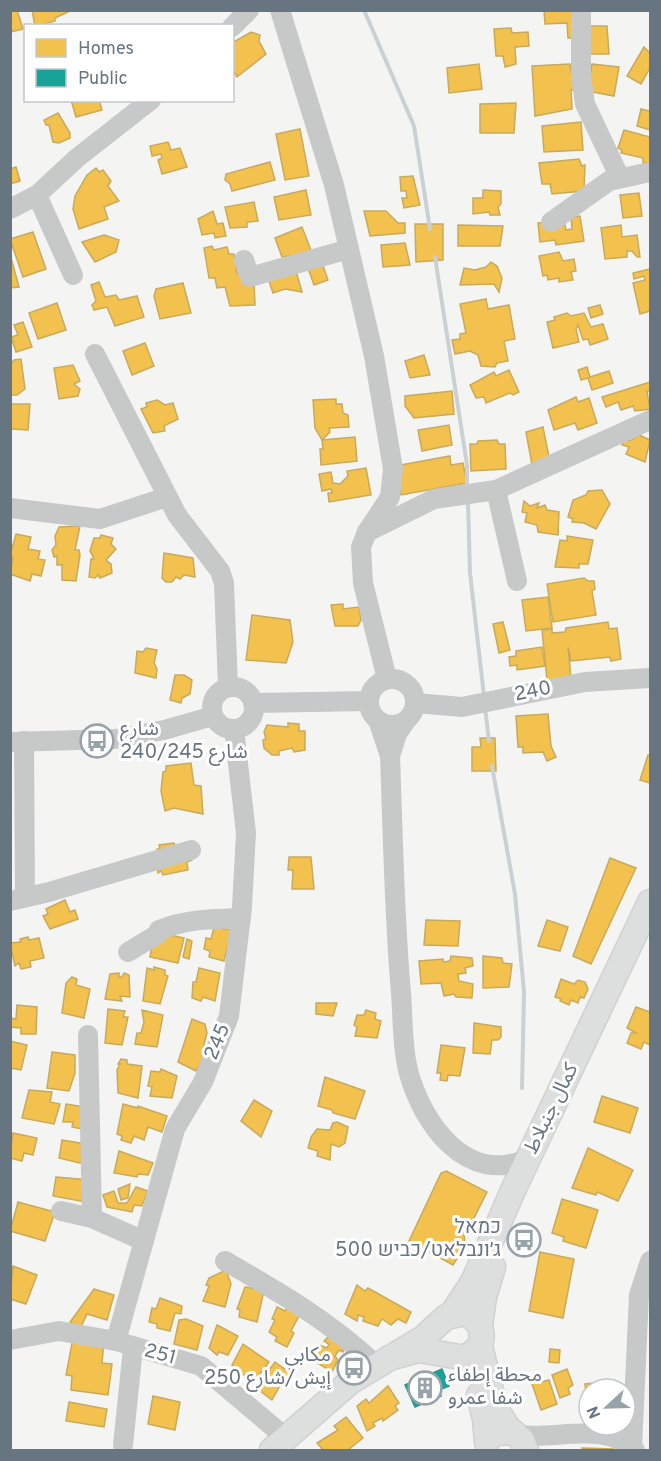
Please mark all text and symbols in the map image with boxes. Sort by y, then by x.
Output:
legend [24,24,234,102]
text: Homes [78,38,134,61]
text: Public [78,68,128,91]
street label: 240 [512,675,554,709]
place label: شارع 240/شارع 245 [120,717,248,766]
bus stop icon: شارع 240/شارع 245 [79,723,115,759]
street label: 245 [199,1020,237,1064]
street label: كمال جنبلاط [519,1059,585,1159]
place label: כמאל ג׳ונבלאט/כביש 500 [335,1215,501,1264]
bus stop icon: כמאל ג׳ונבלאט/כביש 500 [506,1222,542,1258]
street label: 251 [141,1338,179,1372]
place label: مكابي إيش/شارع 250 [204,1343,332,1392]
bus stop icon: مكابي إيش/شارع 250 [336,1350,372,1386]
place label: محطة إطفاء شفا عمرو [448,1363,542,1412]
building icon: محطة إطفاء شفا عمرو [407,1370,443,1406]
north arrow [577,1377,637,1437]
text: N [584,1403,606,1421]

